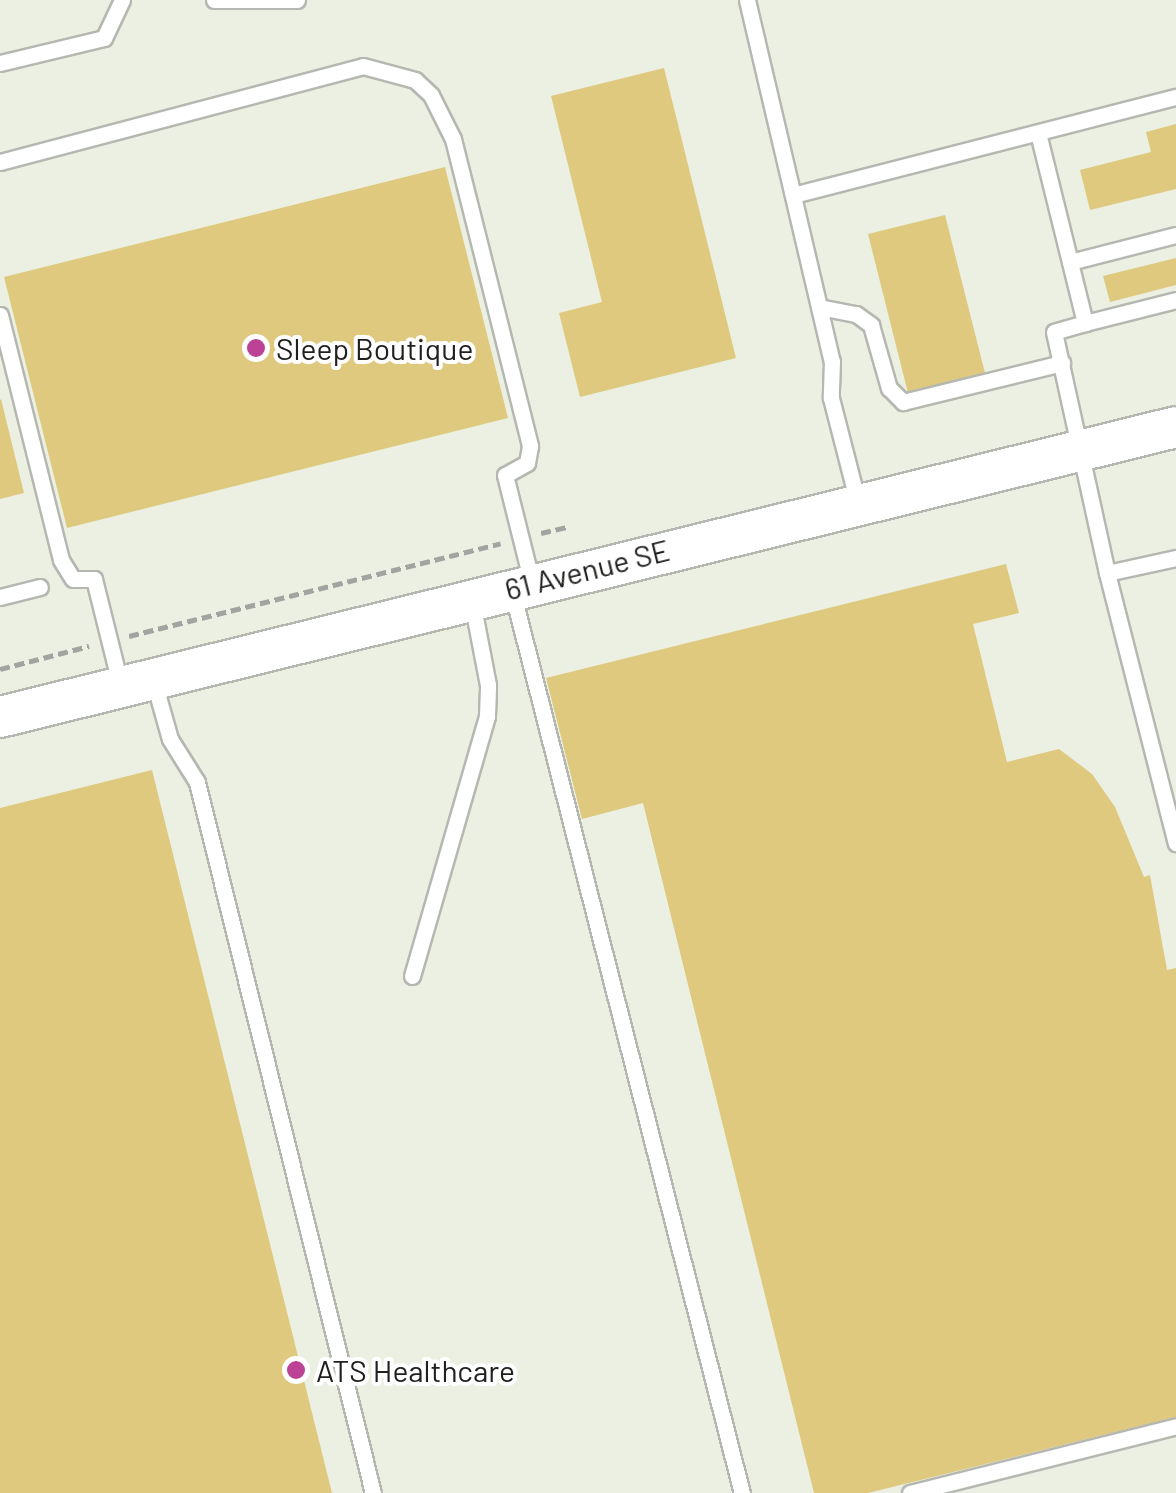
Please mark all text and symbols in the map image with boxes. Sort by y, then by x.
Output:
place label: Sleep Boutique [276,330,473,366]
marker: Sleep Boutique [245,337,267,359]
street label: 61 Avenue SE [501,531,673,607]
place label: ATS Healthcare [316,1352,515,1388]
marker: ATS Healthcare [285,1359,307,1381]

